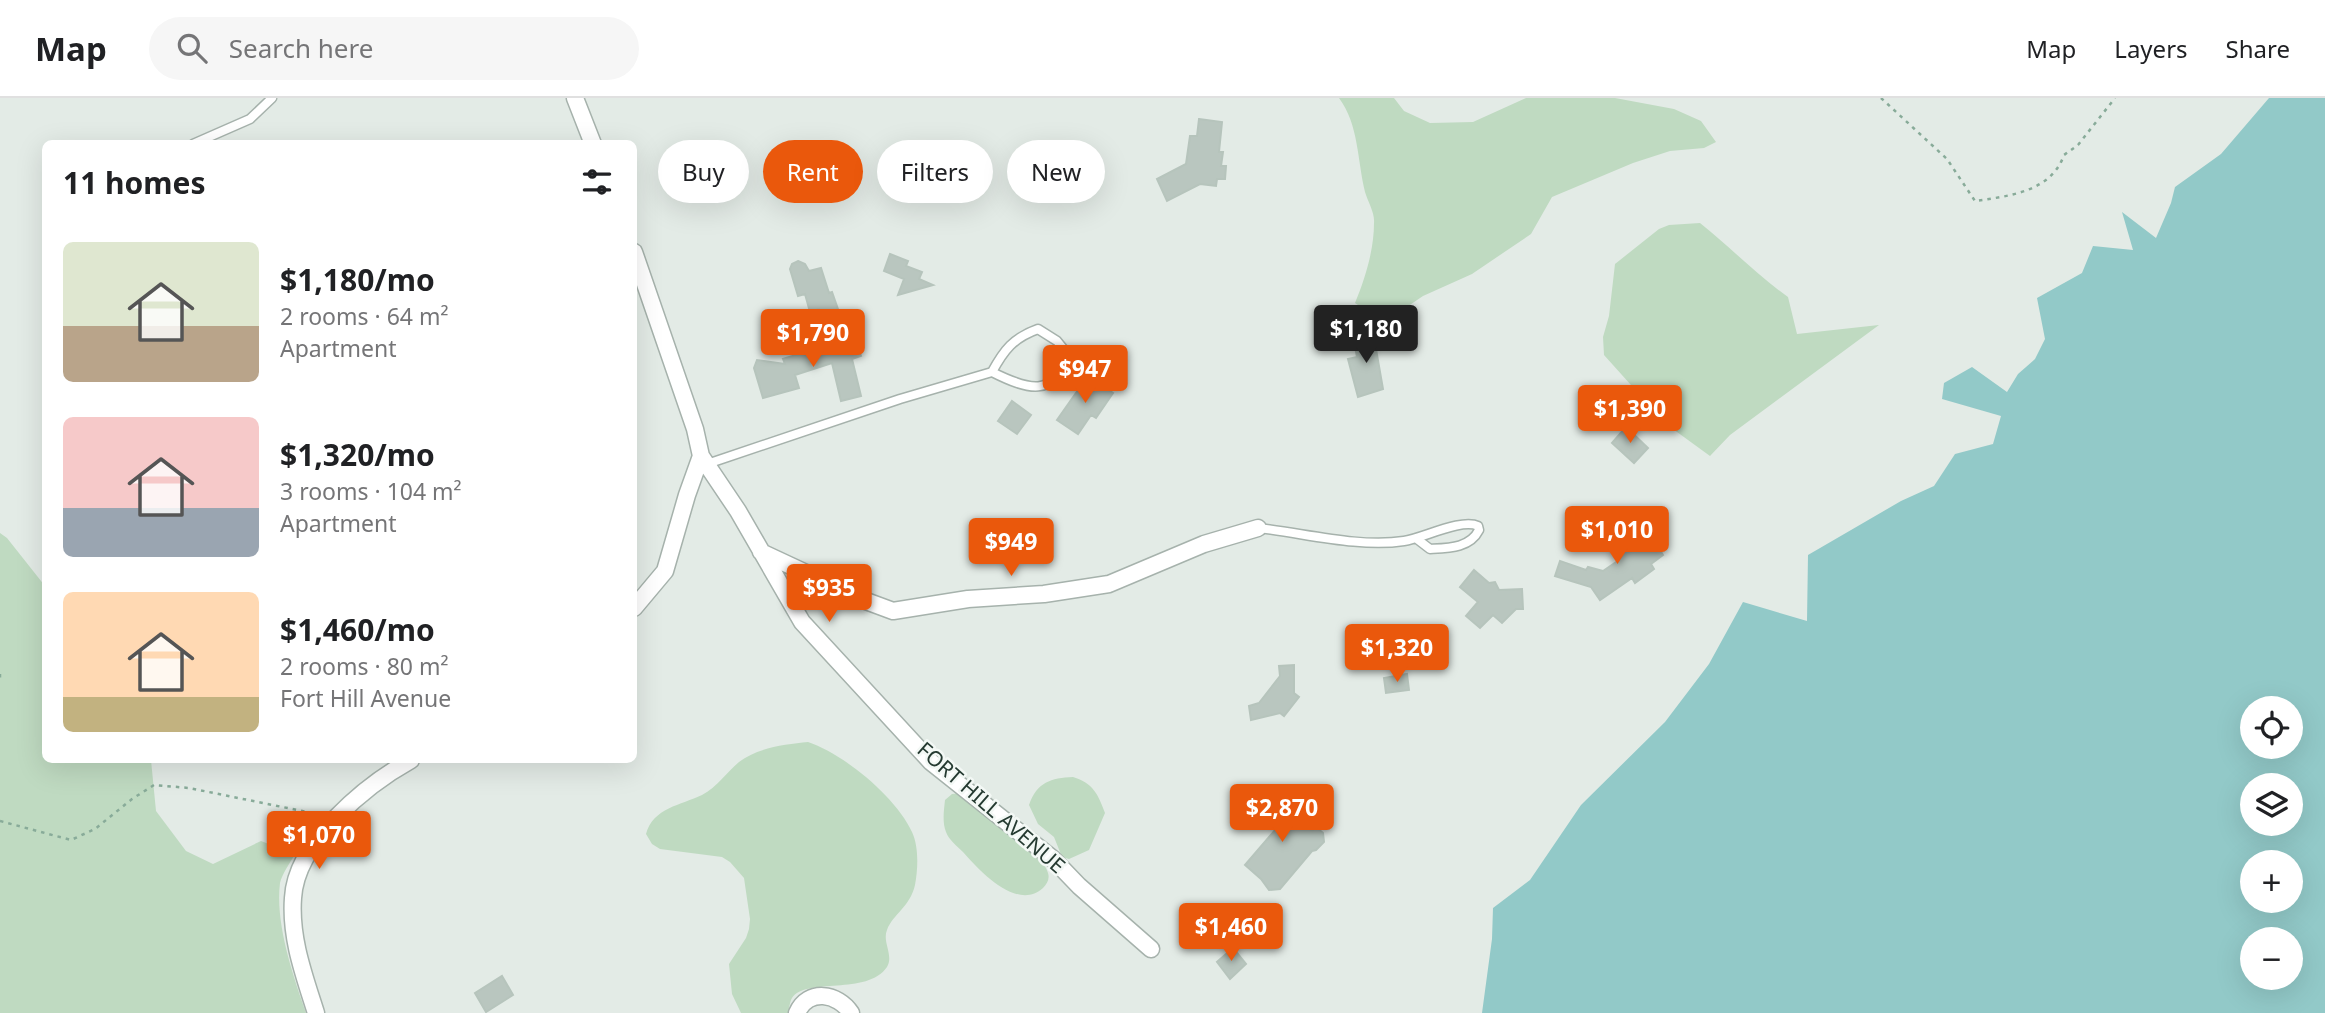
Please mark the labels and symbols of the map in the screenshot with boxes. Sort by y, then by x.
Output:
pin: $1,180 [1309,306,1423,365]
pin: $1,790 [756,310,870,369]
pin: $947 [1044,345,1126,405]
pin: $1,390 [1573,386,1687,445]
pin: $1,010 [1560,506,1674,566]
pin: $949 [970,518,1052,578]
pin: $935 [788,564,870,624]
pin: $1,320 [1340,624,1454,684]
street label: FORT HILL AVENUE [912,735,1072,879]
pin: $2,870 [1225,784,1339,844]
pin: $1,070 [262,812,376,871]
pin: $1,460 [1174,904,1288,963]

